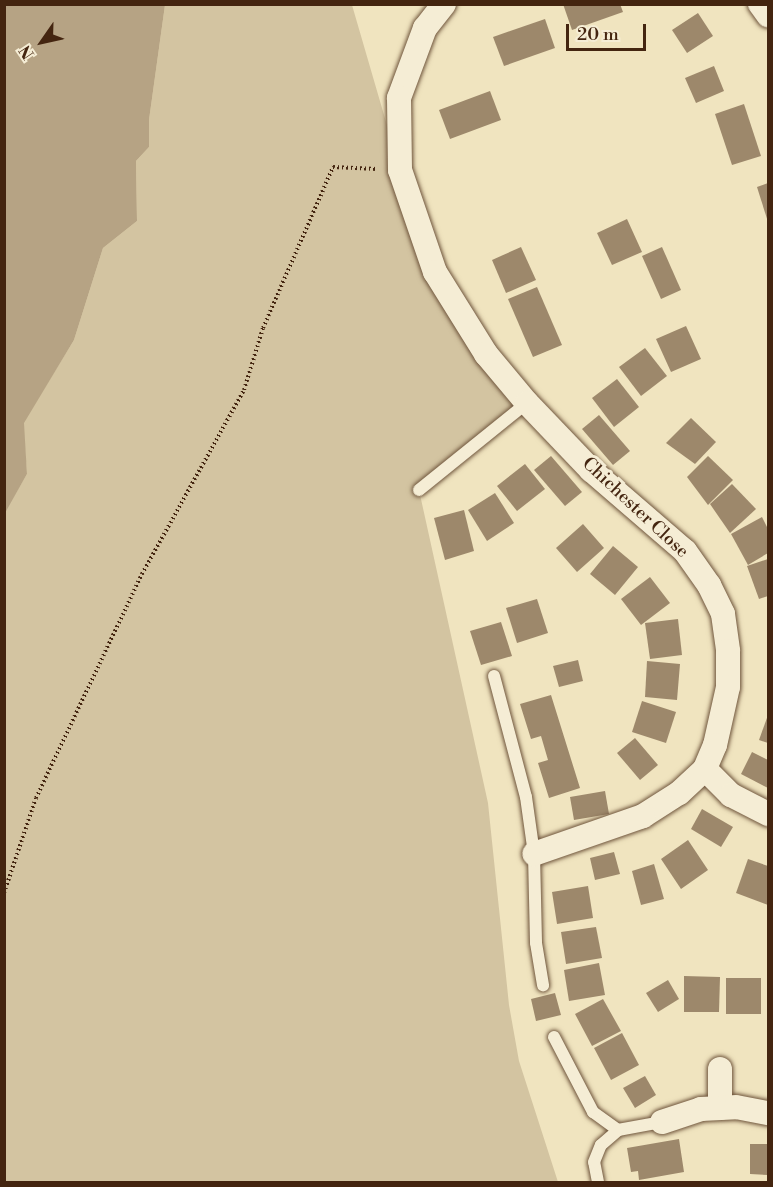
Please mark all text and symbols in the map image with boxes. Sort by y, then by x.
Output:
north arrow [12,12,72,72]
scale bar [569,12,648,50]
text: 20 m [577,23,619,46]
text: N [15,41,39,63]
street label: Chichester Close [577,453,693,563]

